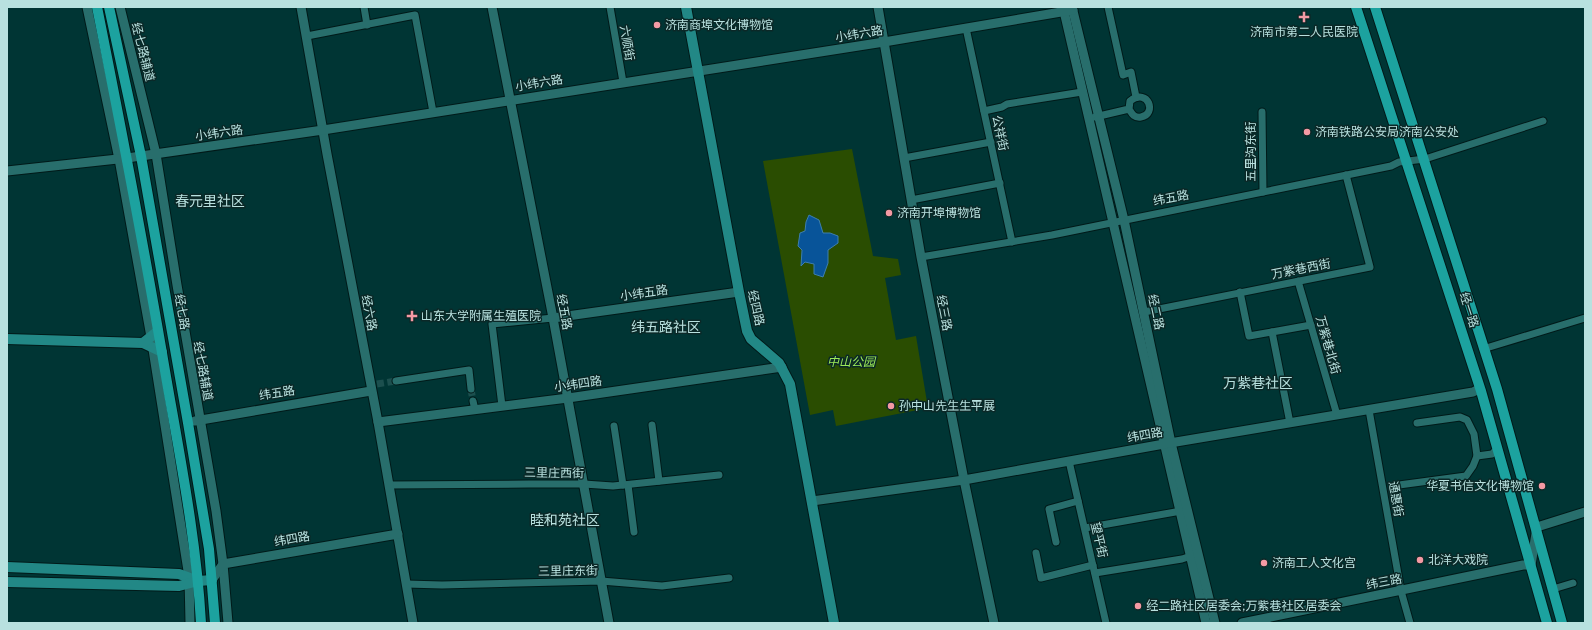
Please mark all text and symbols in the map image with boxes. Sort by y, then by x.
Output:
marker: 济南市第二人民医院 [1298,11,1310,23]
place label: 济南商埠文化博物馆 [665,17,773,32]
marker: 济南商埠文化博物馆 [652,20,662,30]
street label: 经七路辅道 [129,21,158,83]
street label: 小纬六路 [834,22,884,45]
street label: 六顺街 [617,24,638,62]
place label: 济南市第二人民医院 [1250,24,1358,39]
street label: 小纬六路 [514,71,564,94]
street label: 公祥街 [989,114,1012,152]
street label: 小纬六路 [194,122,244,143]
street label: 五里沟东街 [1243,122,1258,182]
place label: 济南铁路公安局济南公安处 [1315,124,1459,139]
marker: 济南铁路公安局济南公安处 [1302,127,1312,137]
street label: 纬五路 [1152,187,1190,208]
district label: 春元里社区 [175,192,245,210]
place label: 济南开埠博物馆 [897,205,981,220]
marker: 济南开埠博物馆 [884,208,894,218]
street label: 万紫巷西街 [1270,255,1332,282]
street label: 小纬五路 [619,282,669,303]
street label: 经四路 [745,289,768,327]
street label: 经一路 [1457,290,1482,329]
street label: 经七路 [172,293,193,331]
street label: 经五路 [554,293,575,331]
street label: 经二路 [1145,293,1168,331]
street label: 经六路 [359,294,380,332]
street label: 经三路 [934,294,955,332]
place label: 山东大学附属生殖医院 [421,308,541,323]
marker: 山东大学附属生殖医院 [406,310,418,322]
street label: 万紫巷北街 [1313,314,1344,376]
district label: 纬五路社区 [631,318,701,336]
street label: 经七路辅道 [191,340,216,402]
park label: 中山公园 [827,354,877,369]
street label: 小纬四路 [553,373,603,394]
district label: 万紫巷社区 [1223,374,1293,392]
street label: 纬五路 [258,382,296,403]
place label: 孙中山先生生平展 [899,398,995,413]
marker: 孙中山先生生平展 [886,401,896,411]
street label: 纬四路 [1126,424,1164,445]
street label: 三里庄西街 [524,464,584,481]
place label: 华夏书信文化博物馆 [1426,478,1534,493]
street label: 通惠街 [1386,480,1407,518]
marker: 华夏书信文化博物馆 [1537,481,1547,491]
district label: 睦和苑社区 [530,511,600,529]
street label: 望平街 [1088,521,1111,559]
street label: 纬四路 [273,528,311,549]
place label: 北洋大戏院 [1428,552,1488,567]
place label: 济南工人文化宫 [1272,555,1356,570]
marker: 北洋大戏院 [1415,555,1425,565]
marker: 济南工人文化宫 [1259,558,1269,568]
street label: 三里庄东街 [538,562,598,579]
street label: 纬三路 [1365,571,1403,592]
place label: 经二路社区居委会;万紫巷社区居委会 [1146,598,1341,613]
marker: 经二路社区居委会;万紫巷社区居委会 [1133,601,1143,611]

